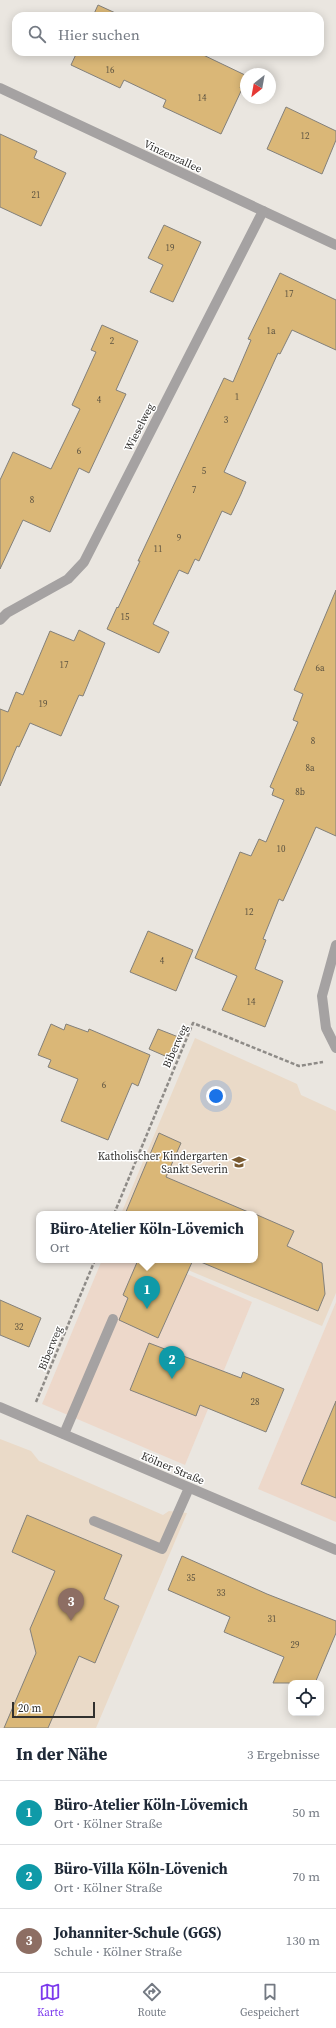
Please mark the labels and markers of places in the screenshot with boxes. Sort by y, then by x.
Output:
place label: Katholischer Kindergarten Sankt Severin [98,1149,228,1177]
school or university icon: Katholischer Kindergarten Sankt Severin [231,1154,247,1170]
pin: 1 [134,1276,160,1309]
pin: 2 [159,1346,185,1379]
pin: 3 [58,1588,84,1621]

